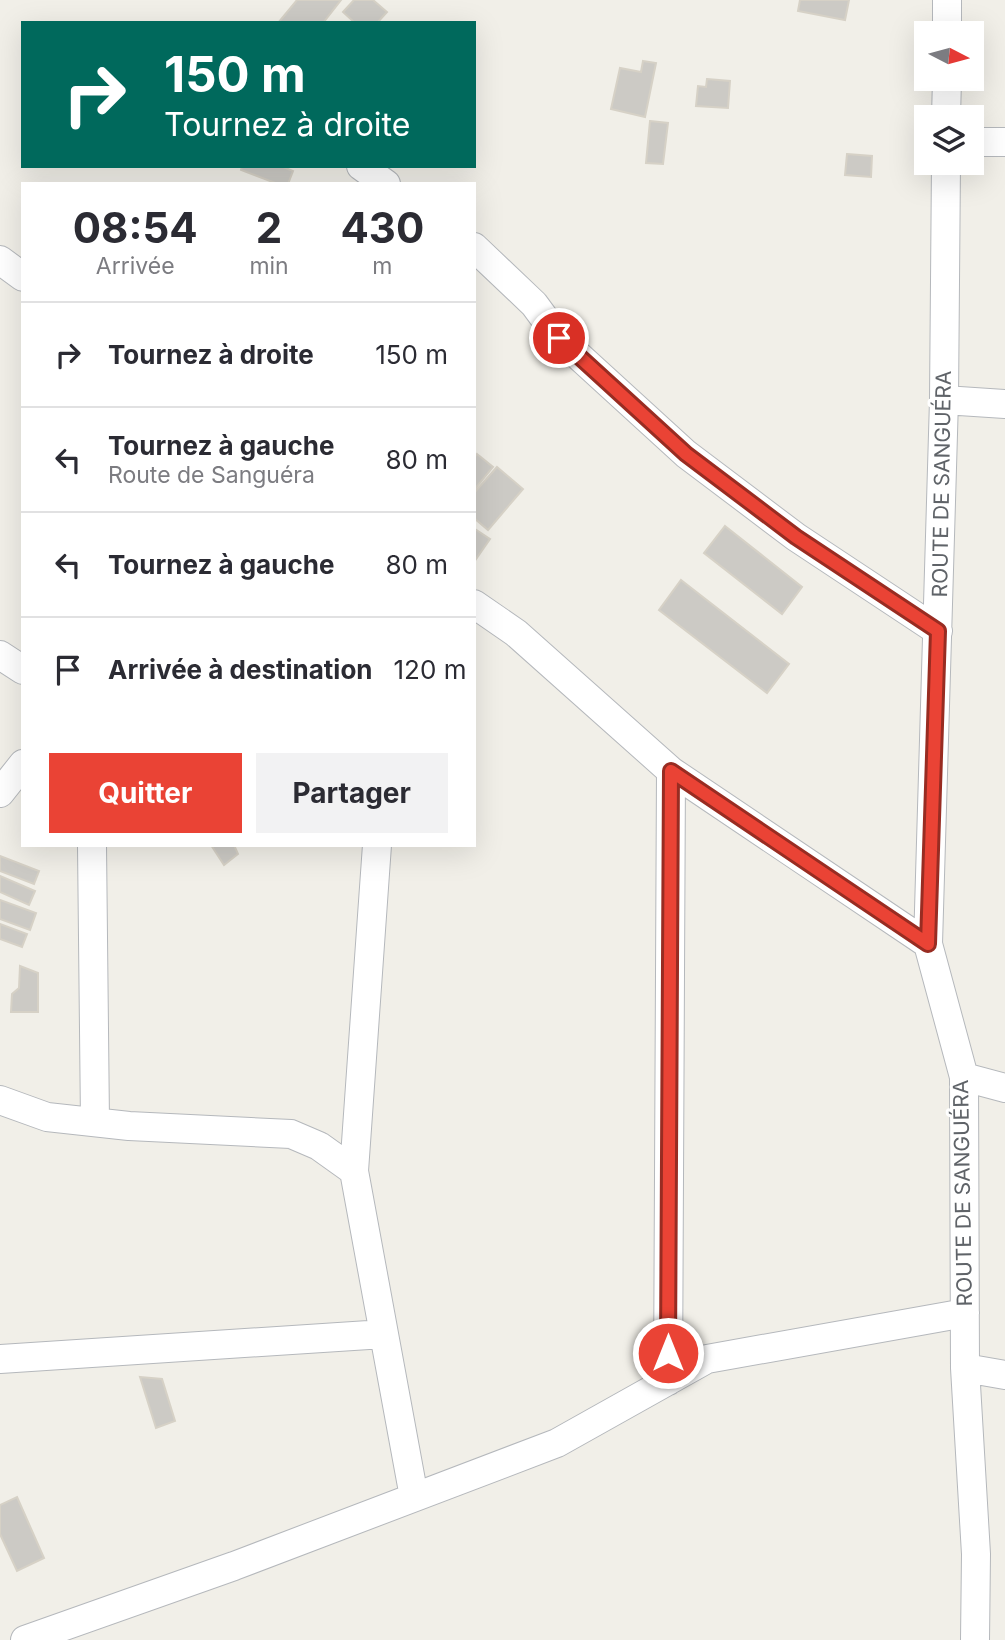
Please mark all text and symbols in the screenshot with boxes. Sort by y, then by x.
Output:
north arrow [914,21,984,91]
map controls [914,21,984,175]
text: 150 m [164,45,306,104]
icon: right [49,49,140,140]
text: Tournez à droite [164,105,410,144]
button: layers [914,105,984,175]
text: 08:54 [73,202,198,253]
text: 2 [256,202,282,253]
text: 430 [340,202,424,253]
text: Arrivée [96,252,175,280]
text: min [249,252,289,280]
text: m [372,252,392,280]
pin [529,308,589,368]
icon: arrive [540,319,578,357]
icon: right [49,336,87,374]
text: Tournez à droite [108,339,314,370]
text: 150 m [375,339,448,370]
street label: ROUTE DE SANGUÉRA [926,370,956,598]
text: Tournez à gauche [108,430,334,461]
icon: left [49,441,87,479]
text: 80 m [385,444,448,475]
text: Route de Sanguéra [108,461,315,489]
icon: left [49,546,87,584]
text: Tournez à gauche [108,549,334,580]
text: 80 m [385,549,448,580]
icon: arrive [49,651,87,689]
text: Arrivée à destination [108,654,373,685]
text: 120 m [394,654,466,685]
button: Quitter [49,753,242,833]
button: Partager [256,753,448,833]
street label: ROUTE DE SANGUÉRA [947,1079,977,1307]
position arrow [631,1316,705,1390]

